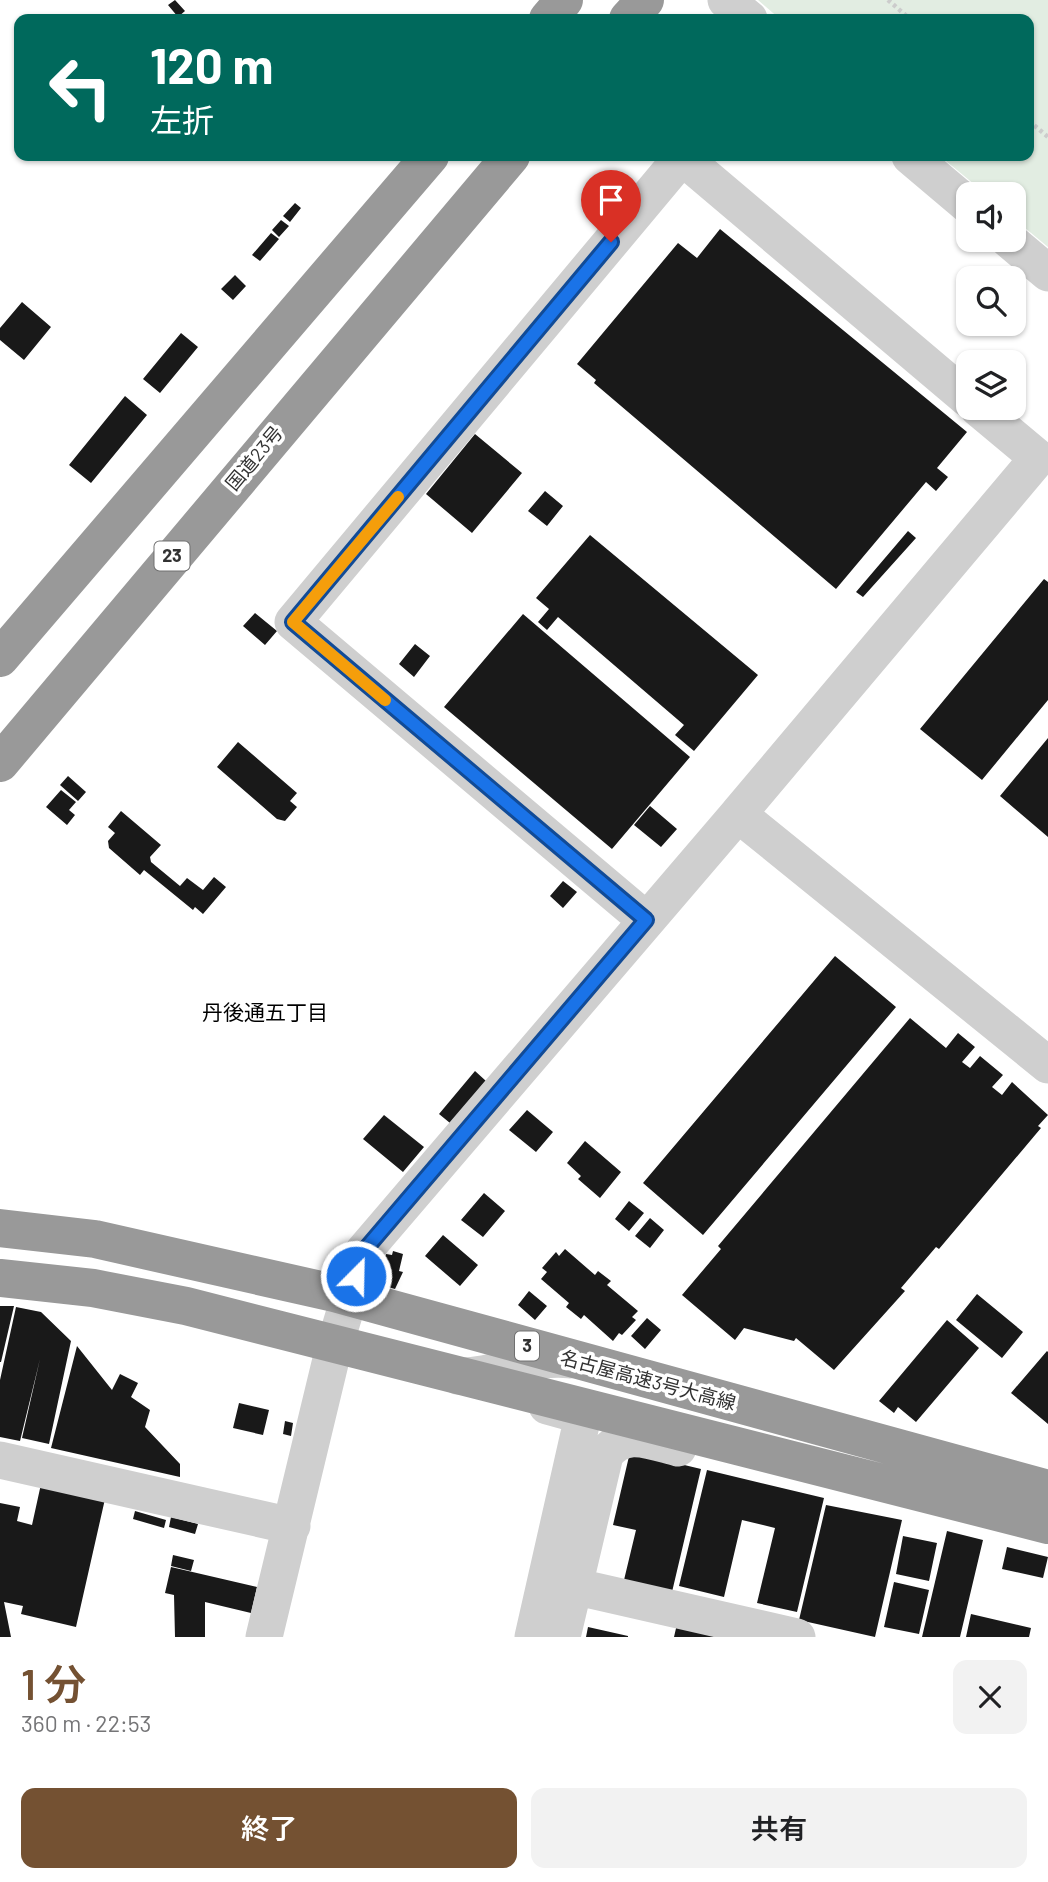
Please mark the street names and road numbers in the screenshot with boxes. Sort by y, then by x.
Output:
street label: 国道23号 [220,421,287,495]
road number: 23 [154,542,190,570]
road number: 3 [515,1331,539,1360]
street label: 名古屋高速3号大高線 [558,1345,738,1414]

